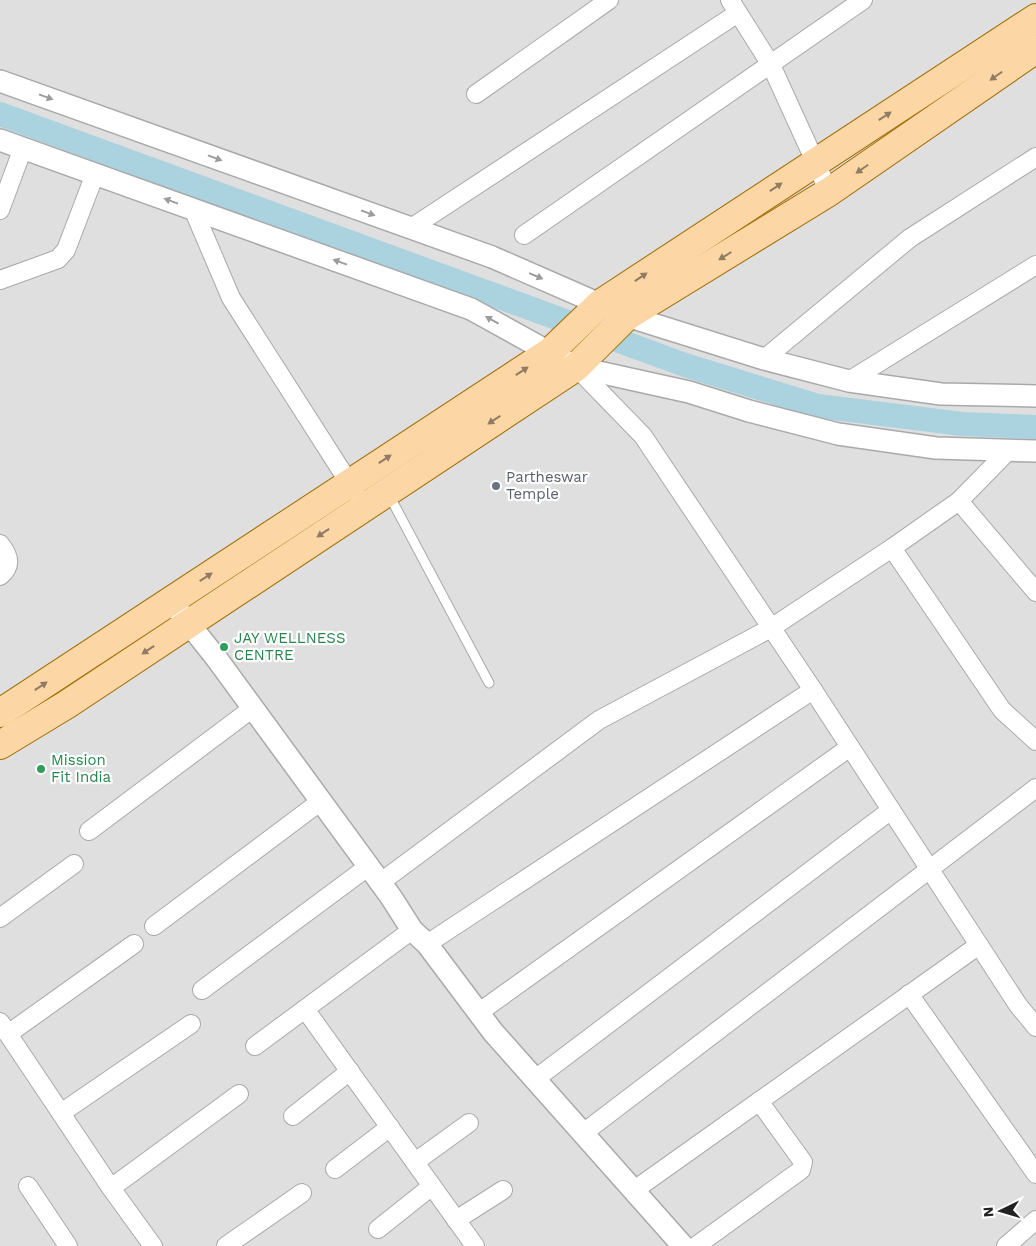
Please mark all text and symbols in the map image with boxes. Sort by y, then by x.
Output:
one-way arrow [989,71,1003,81]
one-way arrow [39,94,54,102]
one-way arrow [878,111,892,121]
one-way arrow [208,155,223,162]
one-way arrow [855,164,869,174]
one-way arrow [770,182,783,192]
one-way arrow [163,197,178,205]
one-way arrow [361,210,376,217]
one-way arrow [719,251,732,260]
one-way arrow [332,258,347,266]
one-way arrow [634,272,648,282]
one-way arrow [529,273,544,281]
one-way arrow [485,316,498,325]
one-way arrow [515,366,528,375]
one-way arrow [488,415,501,425]
one-way arrow [379,454,392,464]
place label: Partheswar Temple [506,468,588,503]
marker: Partheswar Temple [490,480,502,492]
one-way arrow [316,529,330,538]
one-way arrow [199,572,212,582]
place label: JAY WELLNESS CENTRE [234,629,346,664]
marker: JAY WELLNESS CENTRE [218,641,230,653]
one-way arrow [141,645,155,655]
one-way arrow [34,681,48,691]
place label: Mission Fit India [51,751,112,786]
marker: Mission Fit India [35,763,47,775]
north arrow [976,1186,1026,1236]
text: N [980,1206,996,1218]

